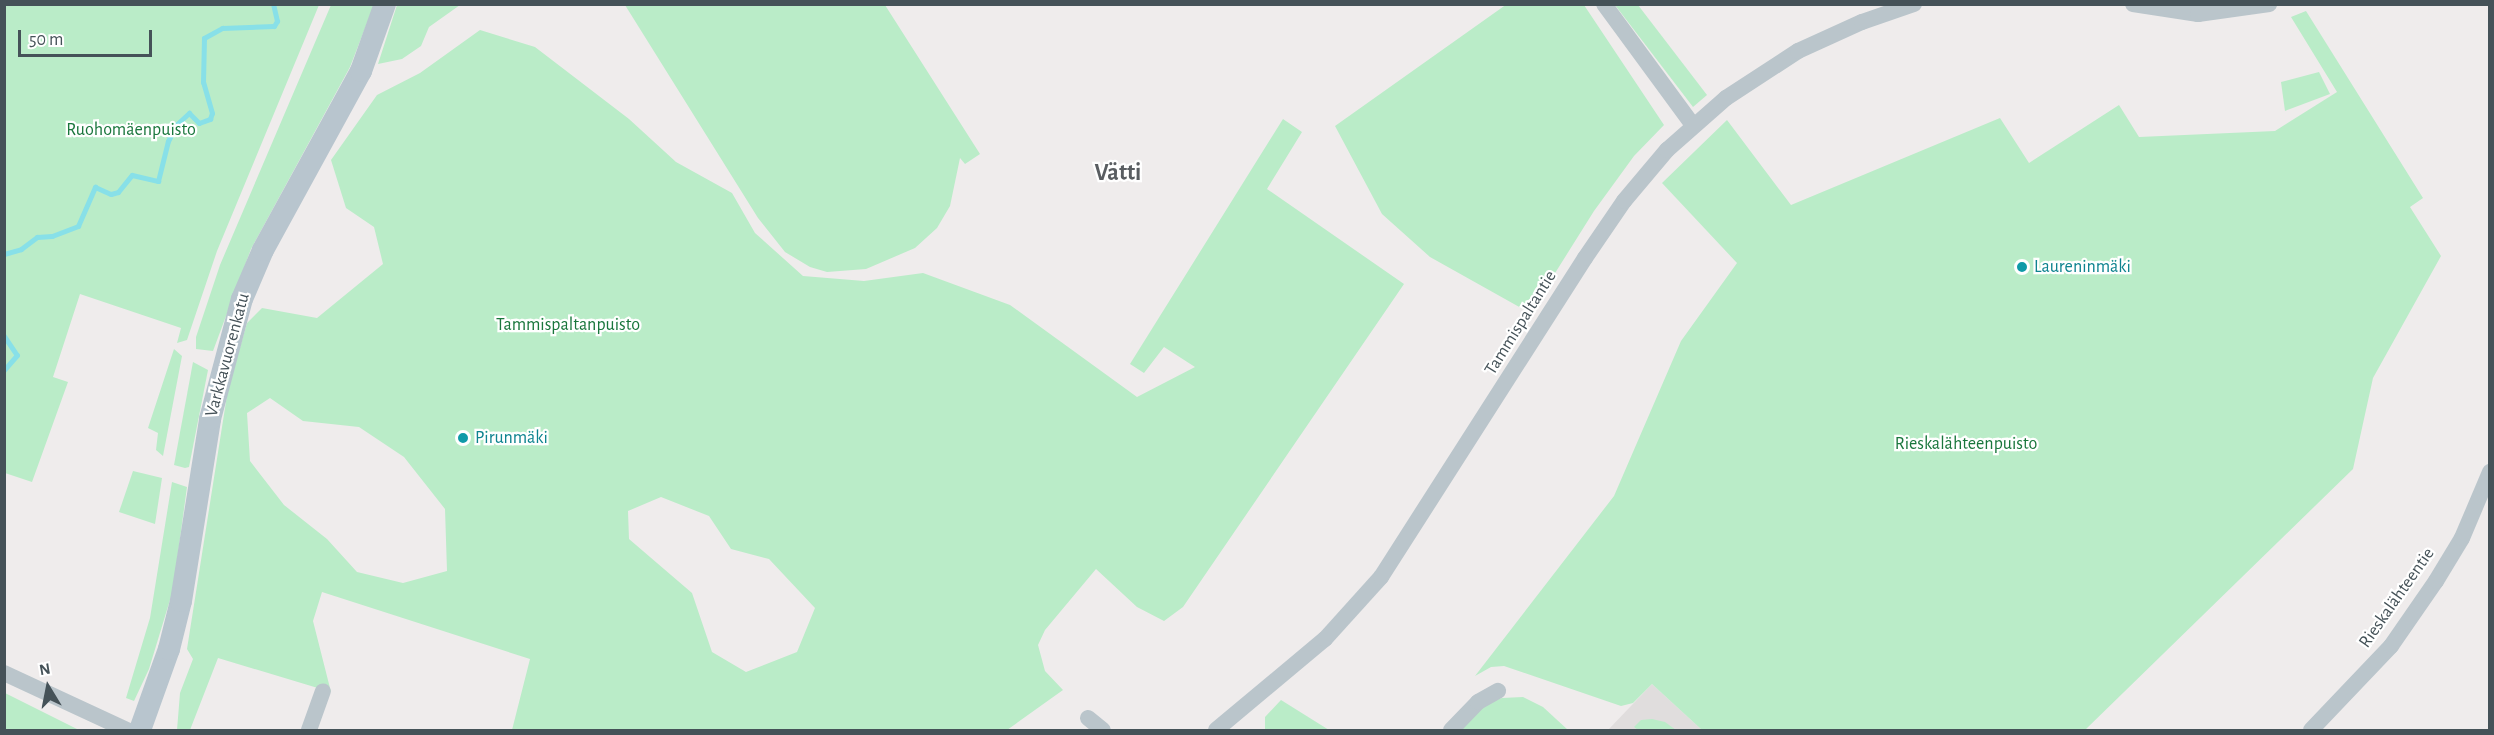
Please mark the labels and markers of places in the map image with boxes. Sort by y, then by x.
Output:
place label: Laureninmäki [2034,256,2131,278]
marker: Laureninmäki [2015,260,2029,274]
place label: Pirunmäki [475,427,548,449]
marker: Pirunmäki [456,431,470,445]

